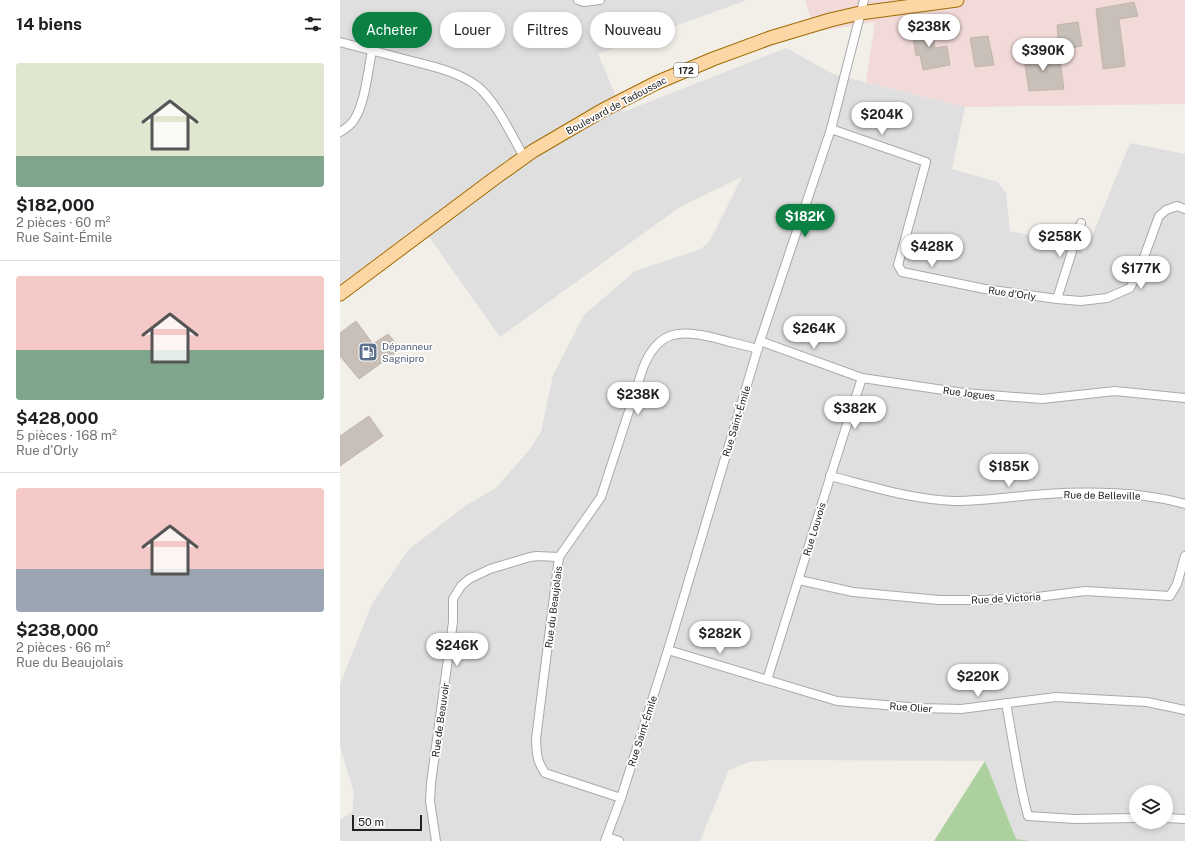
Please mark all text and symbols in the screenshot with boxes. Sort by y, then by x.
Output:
chip: Acheter [352,12,432,48]
chip: Louer [440,12,505,48]
chip: Filtres [513,12,582,48]
chip: Nouveau [590,12,675,48]
icon: filters [302,13,324,35]
text: 14 biens [16,14,82,34]
pin: $238K [901,14,957,48]
text: $238K [907,19,951,34]
pin: $390K [1015,38,1071,72]
text: $390K [1021,43,1065,58]
road number: 172 [674,63,698,77]
street label: Boulevard de Tadoussac [564,73,668,137]
icon: home [134,89,206,161]
pin: $204K [854,102,910,136]
text: $204K [860,107,904,122]
text: $182,000 [16,195,95,215]
pin: $182K [777,204,833,238]
text: $182K [785,209,825,224]
text: 2 pièces · 60 m² [16,215,110,230]
pin: $258K [1032,224,1088,258]
text: $258K [1038,229,1082,244]
text: Rue Saint-Émile [16,230,112,245]
pin: $428K [904,234,960,268]
text: $428K [910,239,954,254]
pin: $177K [1113,256,1169,290]
text: $177K [1121,261,1161,276]
street label: Rue d'Orly [987,284,1037,302]
icon: home [134,302,206,374]
pin: $264K [786,316,842,350]
text: $264K [792,321,836,336]
place label: Dépanneur Sagnipro [382,340,433,364]
fuel station icon: Dépanneur Sagnipro [357,341,379,363]
pin: $238K [610,382,666,416]
street label: Rue Saint-Émile [719,384,753,458]
street label: Rue Jogues [942,384,996,402]
text: $238K [616,387,660,402]
pin: $382K [827,396,883,430]
text: $382K [833,401,877,416]
text: $428,000 [16,408,98,428]
text: 5 pièces · 168 m² [16,428,117,443]
text: Rue d'Orly [16,443,79,458]
pin: $185K [981,454,1037,488]
text: $185K [988,459,1030,474]
street label: Rue de Belleville [1063,488,1141,502]
street label: Rue Louvois [800,501,828,557]
icon: home [134,514,206,586]
street label: Rue du Beaujolais [542,565,564,649]
street label: Rue de Victoria [971,590,1041,606]
text: $238,000 [16,620,99,640]
pin: $282K [692,621,748,655]
text: $282K [698,626,742,641]
pin: $246K [429,633,485,667]
text: $246K [435,638,479,653]
text: 2 pièces · 66 m² [16,640,111,655]
text: Rue du Beaujolais [16,655,123,670]
pin: $220K [950,664,1006,698]
text: $220K [956,669,1000,684]
street label: Rue de Beauvoir [429,682,451,758]
street label: Rue Saint-Émile [625,694,659,768]
street label: Rue Olier [889,700,933,714]
map controls [1129,785,1173,829]
button: layers [1129,785,1173,829]
scale bar [352,813,422,832]
text: 50 m [358,816,384,828]

